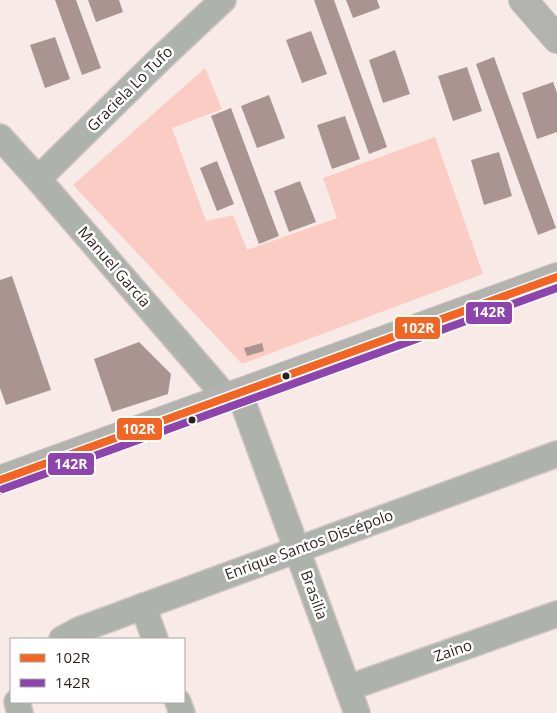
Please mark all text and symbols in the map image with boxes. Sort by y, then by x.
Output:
street label: Graciela Lo Tufo [82,41,176,135]
street label: Manuel García [74,222,155,311]
line badge: 142R [465,301,513,325]
text: 142R [472,302,506,321]
line badge: 102R [394,316,441,340]
text: 102R [401,318,435,337]
unlabelled marker [281,371,291,381]
unlabelled marker [187,415,197,425]
line badge: 102R [116,417,163,441]
text: 102R [122,419,156,438]
line badge: 142R [47,452,95,476]
text: 142R [54,454,88,473]
street label: Enrique Santos Discépolo [222,504,396,584]
street label: Brasilia [297,567,333,622]
street label: Zaino [431,634,474,666]
legend [10,638,185,703]
text: 102R [55,647,91,667]
text: 142R [55,672,91,692]

